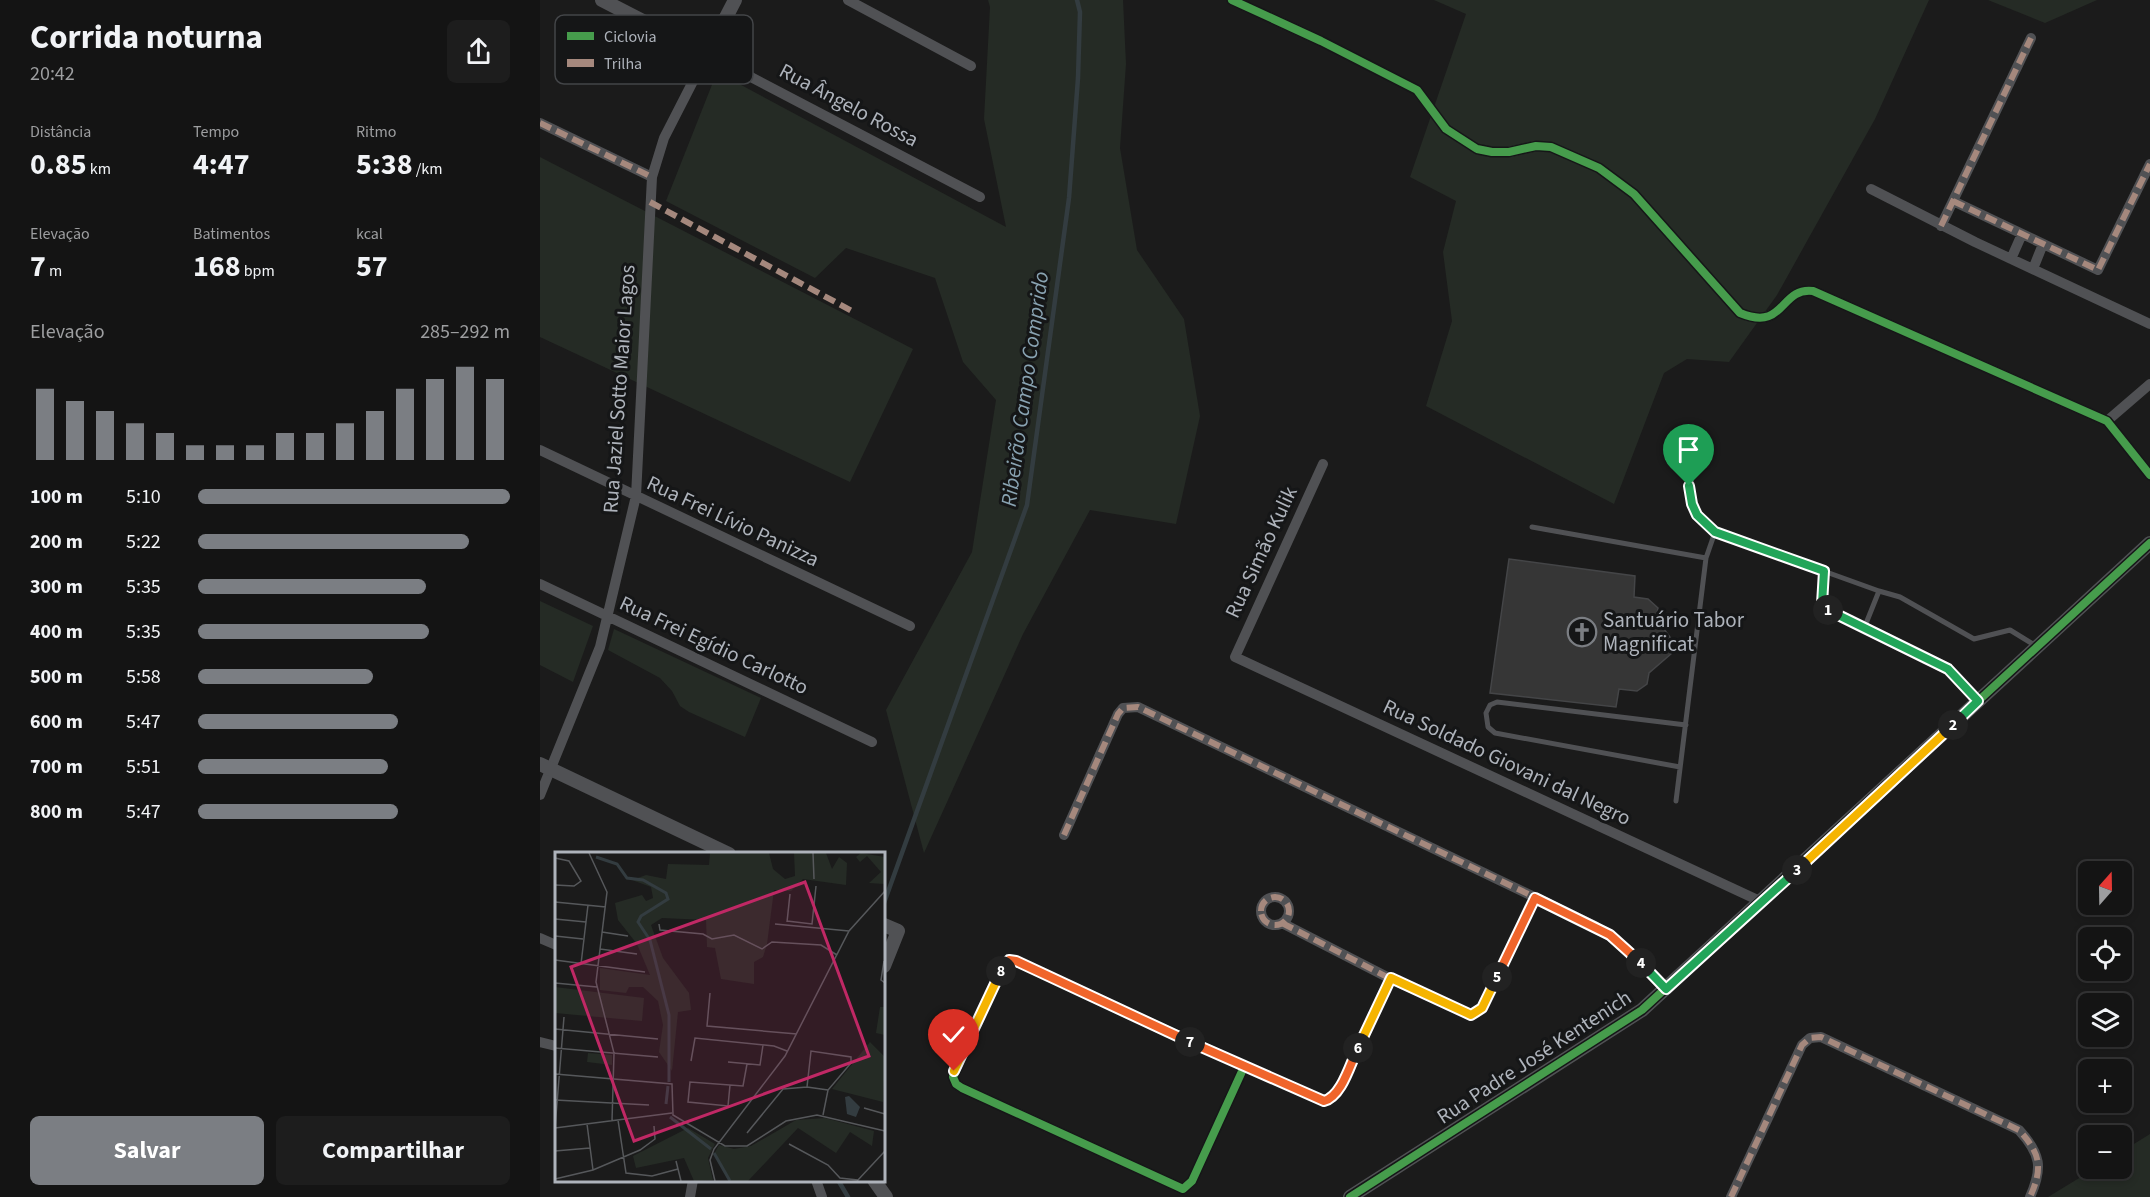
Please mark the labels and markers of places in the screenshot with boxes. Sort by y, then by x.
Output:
pin [1663,424,1714,486]
pin: 1 [1813,595,1843,625]
place label: Santuário Tabor Magnificat [1603,605,1745,659]
church icon: Santuário Tabor Magnificat [1566,616,1598,648]
pin: 2 [1938,710,1968,740]
pin: 3 [1782,855,1812,885]
pin: 4 [1626,948,1656,978]
pin: 8 [986,956,1016,986]
pin: 5 [1482,962,1512,992]
pin [928,1009,979,1071]
pin: 7 [1175,1027,1205,1057]
pin: 6 [1343,1033,1373,1063]

